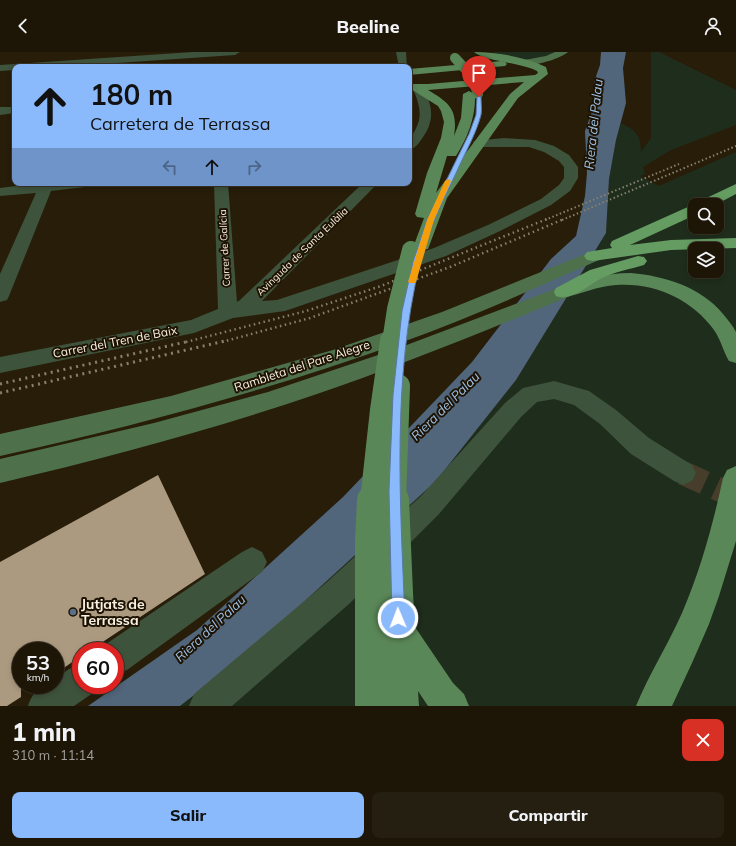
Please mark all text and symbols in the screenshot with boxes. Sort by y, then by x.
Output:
icon: back [12,15,34,37]
text: Beeline [336,15,400,38]
icon: person [702,15,724,37]
pin [462,56,496,97]
icon: arrive [468,62,490,84]
text: 180 m [90,77,173,112]
water label: Riera del Palau [580,78,606,170]
icon: ahead [24,80,76,132]
text: Carretera de Terrassa [90,112,271,135]
icon: left [159,156,181,178]
icon: ahead [201,156,223,178]
icon: right [243,156,265,178]
map controls [688,198,724,278]
button: search [688,198,724,234]
street label: Avinguda de Santa Eulàlia [254,204,351,298]
street label: Carrer de Galícia [216,209,233,287]
button: layers [688,242,724,278]
street label: Carrer del Tren de Baix [51,322,179,361]
street label: Rambleta del Pare Alegre [232,336,372,395]
water label: Riera del Palau [407,368,483,444]
water label: Riera del Palau [171,591,249,665]
place label: Jutjats de Terrassa [81,595,145,629]
position arrow [377,597,419,639]
marker: Jutjats de Terrassa [68,607,78,617]
speed limit sign: 60 [72,642,124,694]
text: 53 [26,650,50,675]
text: km/h [27,671,49,684]
text: 1 min [12,717,76,747]
button: close [682,719,724,761]
text: 310 m · 11:14 [12,747,94,763]
button: Salir [12,792,364,838]
button: Compartir [372,792,724,838]

